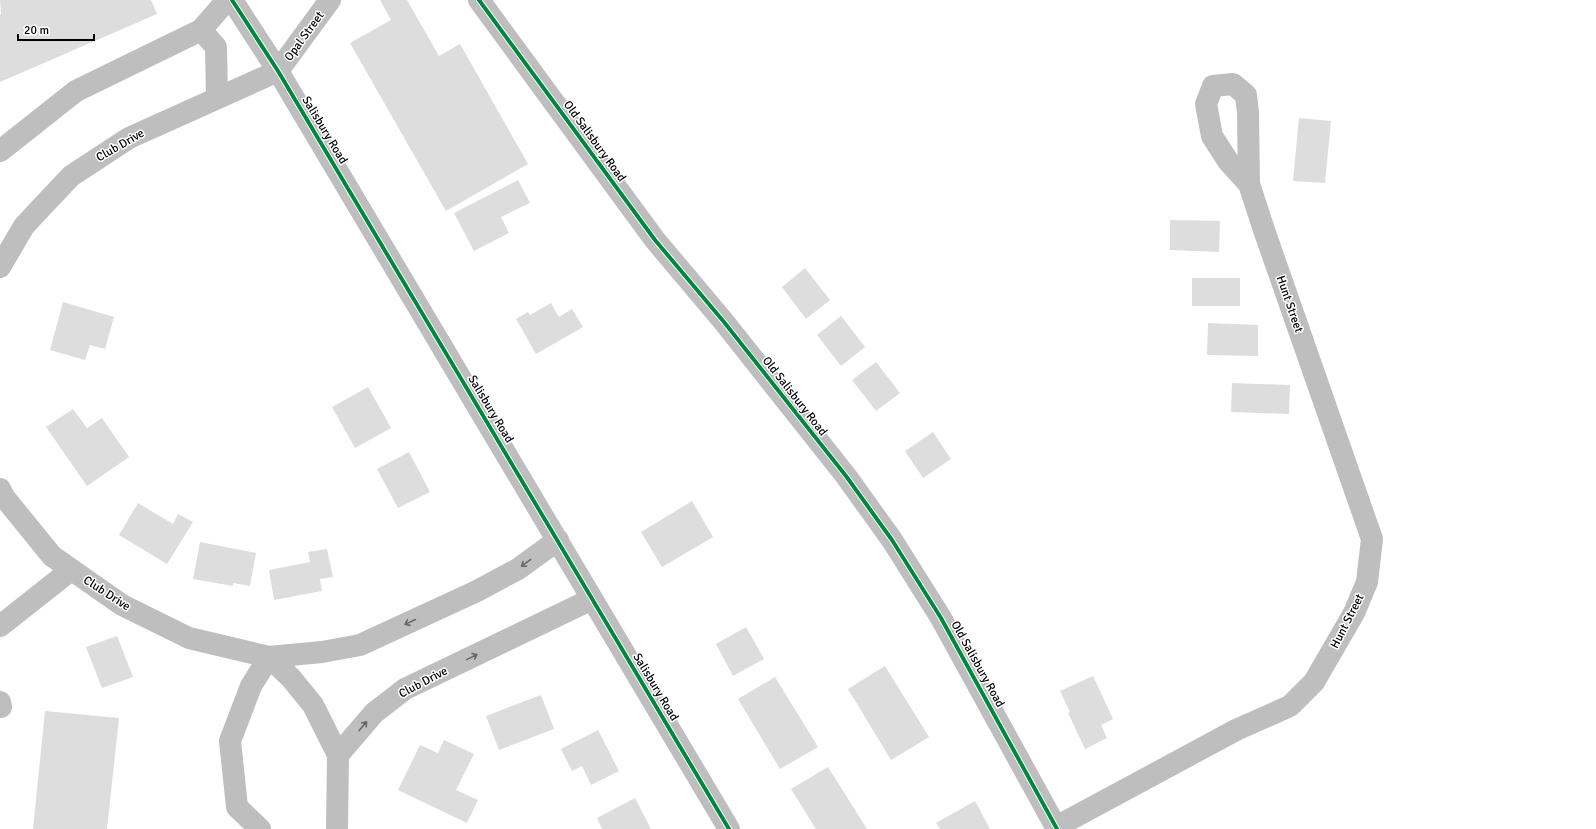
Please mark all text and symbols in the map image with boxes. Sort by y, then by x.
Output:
street label: Opal Street [281,9,327,64]
scale bar [18,16,94,42]
text: 20 m [24,23,49,38]
street label: Salisbury Road [298,94,351,167]
street label: Old Salisbury Road [560,98,629,185]
street label: Club Drive [94,126,147,165]
street label: Hunt Street [1273,274,1306,335]
street label: Old Salisbury Road [759,354,830,439]
street label: Salisbury Road [464,373,517,446]
one-way arrow [521,559,532,567]
street label: Club Drive [80,573,133,614]
street label: Hunt Street [1327,591,1368,651]
street label: Old Salisbury Road [948,618,1008,710]
one-way arrow [405,619,417,626]
street label: Salisbury Road [629,651,682,724]
one-way arrow [465,653,477,660]
street label: Club Drive [396,663,450,702]
one-way arrow [359,720,368,731]

